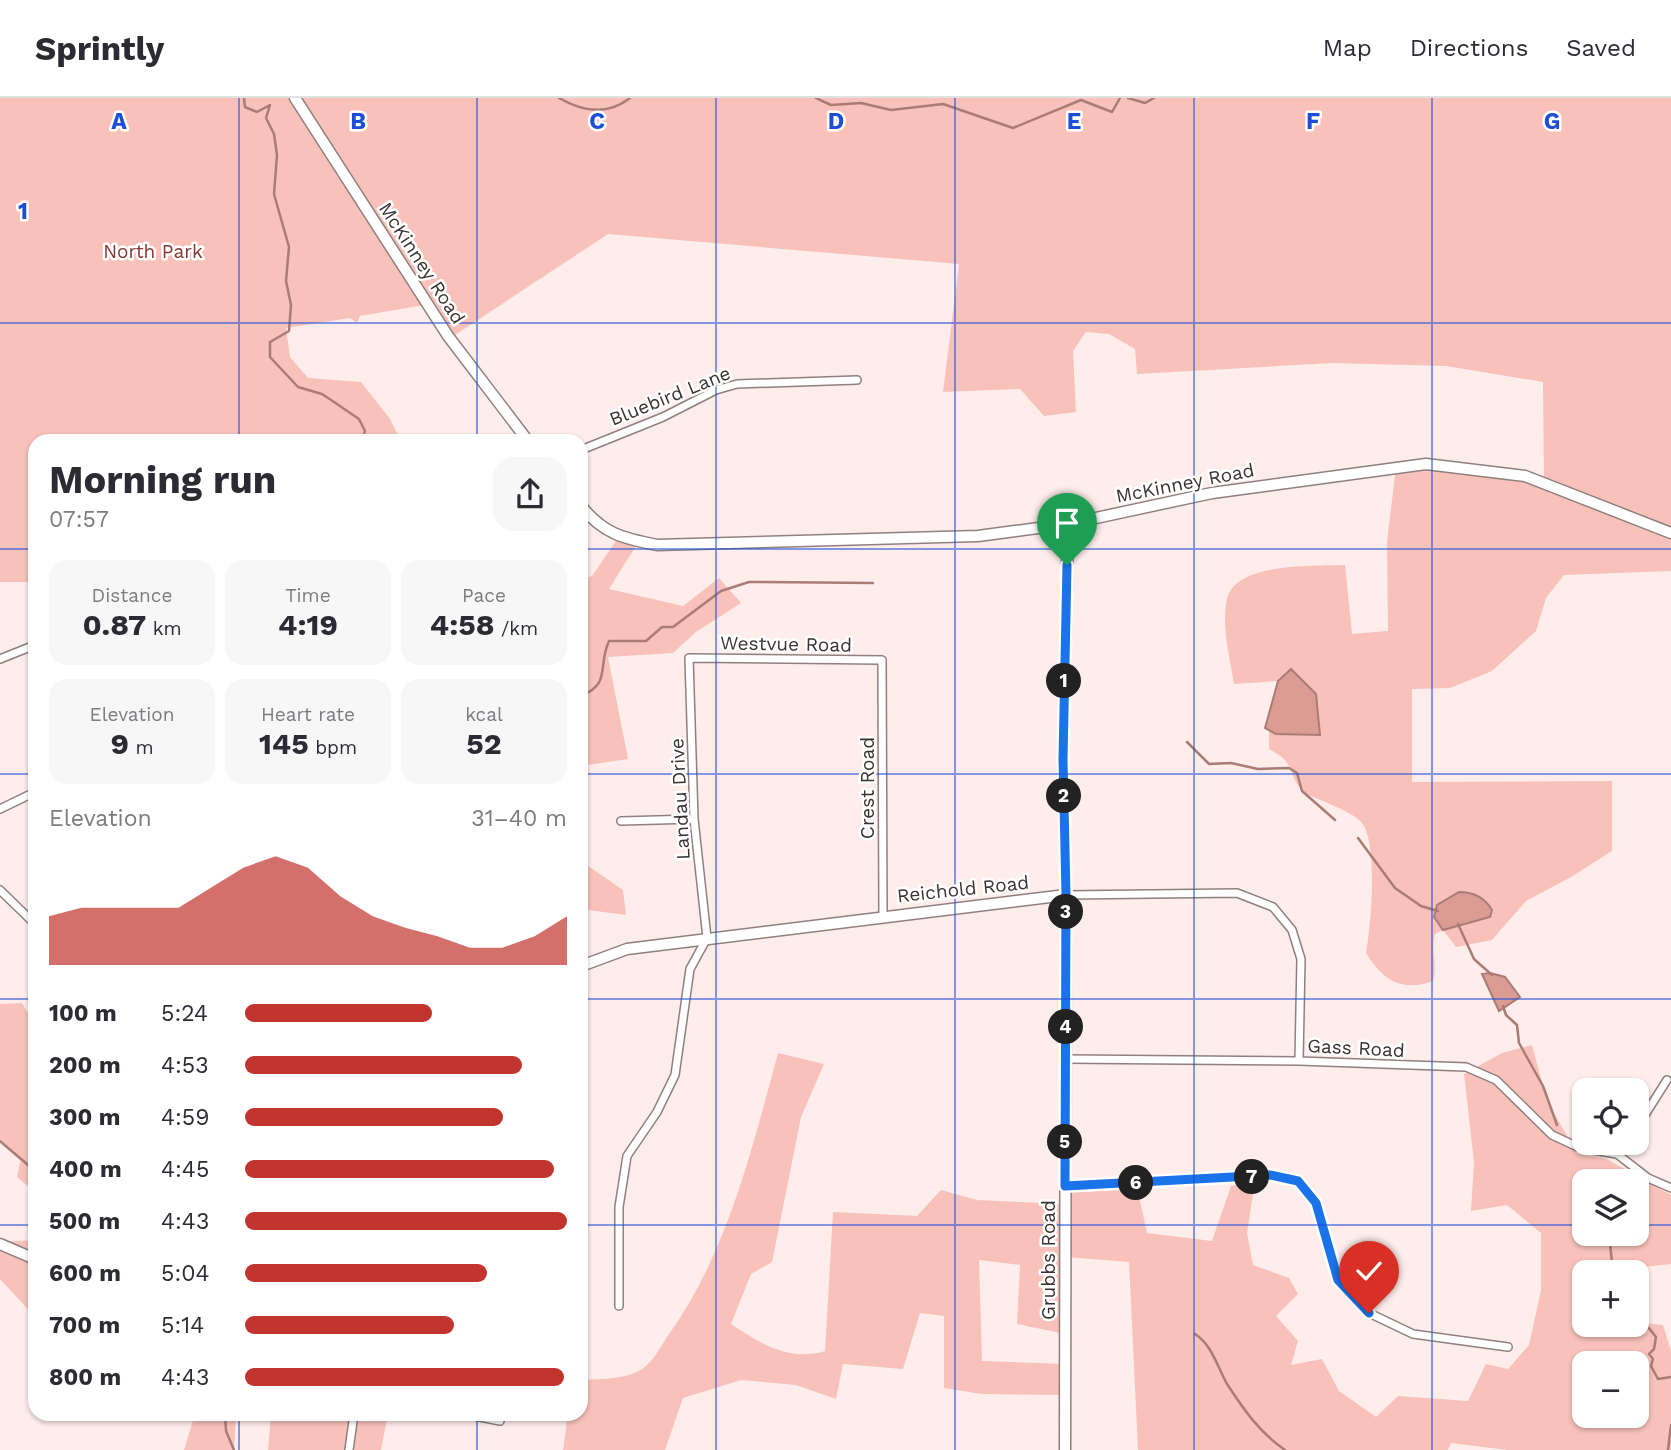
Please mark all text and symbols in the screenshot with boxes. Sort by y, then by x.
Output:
text: Sprintly [35,29,164,68]
text: Map [1323,34,1372,62]
text: Directions [1410,34,1528,62]
text: Saved [1566,34,1636,62]
text: A [111,108,127,135]
text: B [350,108,366,135]
text: C [589,108,605,135]
text: D [828,108,844,135]
text: E [1067,108,1081,135]
text: F [1306,108,1320,135]
text: G [1544,108,1560,135]
text: 1 [18,198,28,225]
street label: McKinney Road [374,198,470,328]
park label: North Park [103,240,203,263]
street label: Bluebird Lane [606,361,734,431]
button: share [493,457,567,531]
text: Morning run [49,458,276,502]
street label: McKinney Road [1114,458,1256,508]
pin [1037,493,1097,565]
icon: arrive [1048,504,1086,542]
text: 07:57 [49,506,109,533]
text: Distance [92,584,172,607]
text: Time [285,584,331,607]
text: Pace [462,584,506,607]
text: 0.87 [82,607,146,642]
text: 4:19 [278,607,338,642]
text: 4:58 [430,607,495,642]
text: km [146,617,182,640]
text: /km [495,617,538,640]
street label: Westvue Road [720,631,852,657]
pin: 1 [1046,664,1082,698]
text: 1 [1059,669,1068,692]
text: Elevation [90,703,174,726]
text: Heart rate [261,703,355,726]
text: kcal [465,703,503,726]
text: 9 [110,726,129,761]
text: 145 [259,726,309,761]
text: 52 [466,726,502,761]
text: m [129,736,154,759]
text: bpm [309,736,357,759]
street label: Landau Drive [665,737,695,861]
street label: Crest Road [856,737,879,839]
pin: 2 [1046,778,1082,814]
text: 2 [1058,784,1069,807]
text: Elevation [49,805,152,832]
text: 31–40 m [471,805,567,832]
street label: Reichold Road [896,871,1030,907]
pin: 3 [1048,894,1084,930]
text: 3 [1060,900,1071,923]
text: 100 m [49,1000,117,1027]
text: 5:24 [161,1000,208,1027]
pin: 4 [1048,1010,1084,1044]
text: 4 [1059,1015,1072,1038]
street label: Gass Road [1307,1034,1405,1062]
text: 200 m [49,1052,121,1079]
text: 4:53 [161,1052,209,1079]
map controls [1572,1078,1649,1428]
button: locate [1572,1078,1649,1155]
text: 300 m [49,1104,120,1131]
text: 4:59 [161,1104,209,1131]
pin: 5 [1048,1124,1082,1160]
text: 5 [1059,1130,1070,1153]
text: 400 m [49,1156,122,1183]
text: 4:45 [161,1156,209,1183]
pin: 7 [1234,1160,1270,1194]
text: 7 [1246,1165,1257,1188]
pin: 6 [1118,1166,1154,1200]
button: layers [1572,1169,1649,1246]
text: 6 [1130,1171,1141,1194]
street label: Grubbs Road [1037,1200,1060,1320]
text: 500 m [49,1208,120,1235]
text: 4:43 [161,1208,209,1235]
pin [1339,1241,1399,1313]
icon: check [1350,1252,1388,1290]
text: 600 m [49,1260,121,1287]
text: 5:04 [161,1260,210,1287]
button: + [1572,1260,1649,1337]
text: 700 m [49,1312,120,1339]
text: 5:14 [161,1312,204,1339]
button: − [1572,1351,1649,1428]
text: 800 m [49,1364,121,1391]
text: 4:43 [161,1364,209,1391]

